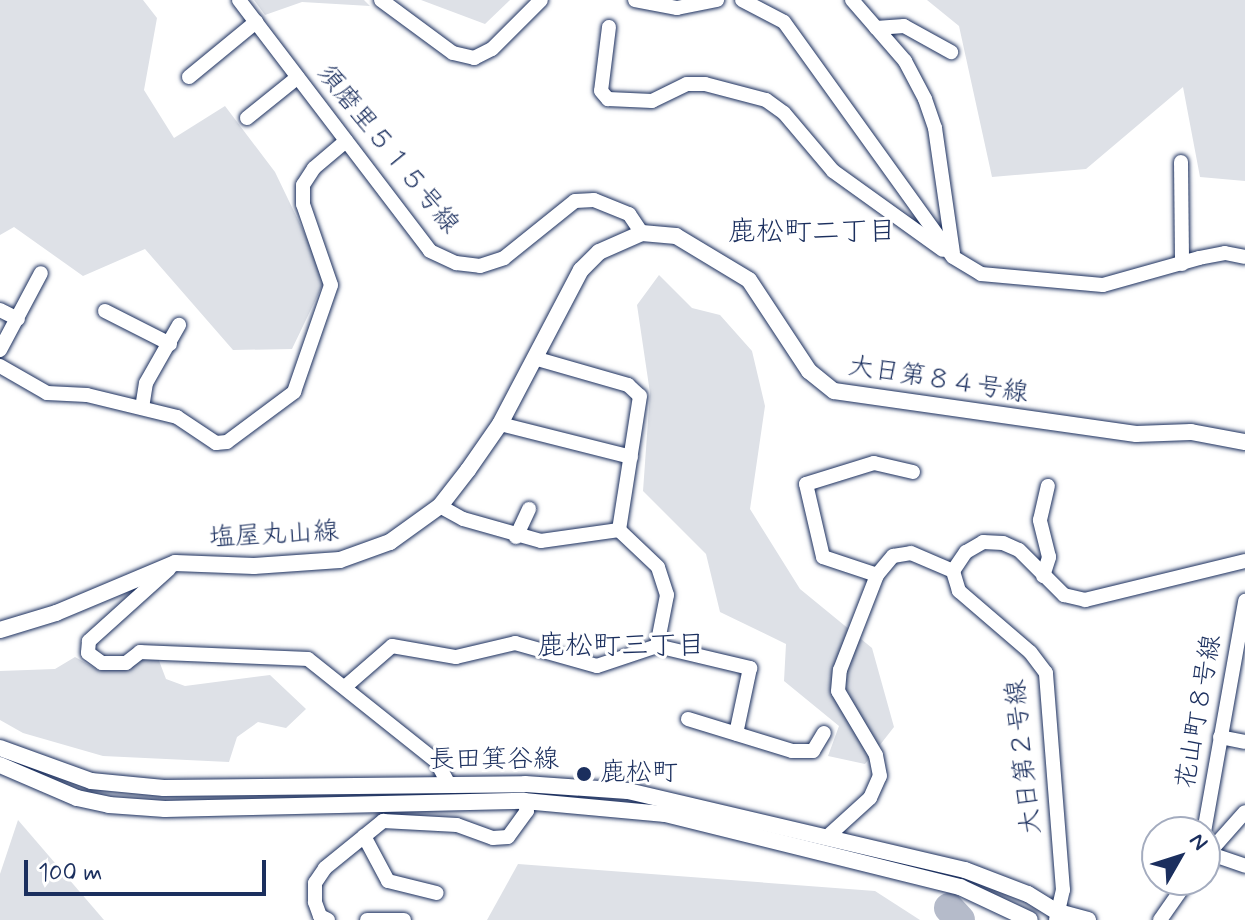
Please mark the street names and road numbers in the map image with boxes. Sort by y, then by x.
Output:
street label: 須磨里５１５号線 [309,59,465,241]
street label: 大日第８４号線 [846,351,1030,411]
street label: 塩屋丸山線 [208,517,340,555]
street label: 花山町８号線 [1171,632,1229,792]
street label: 大日第２号線 [1001,678,1049,836]
street label: 長田箕谷線 [429,745,559,777]

